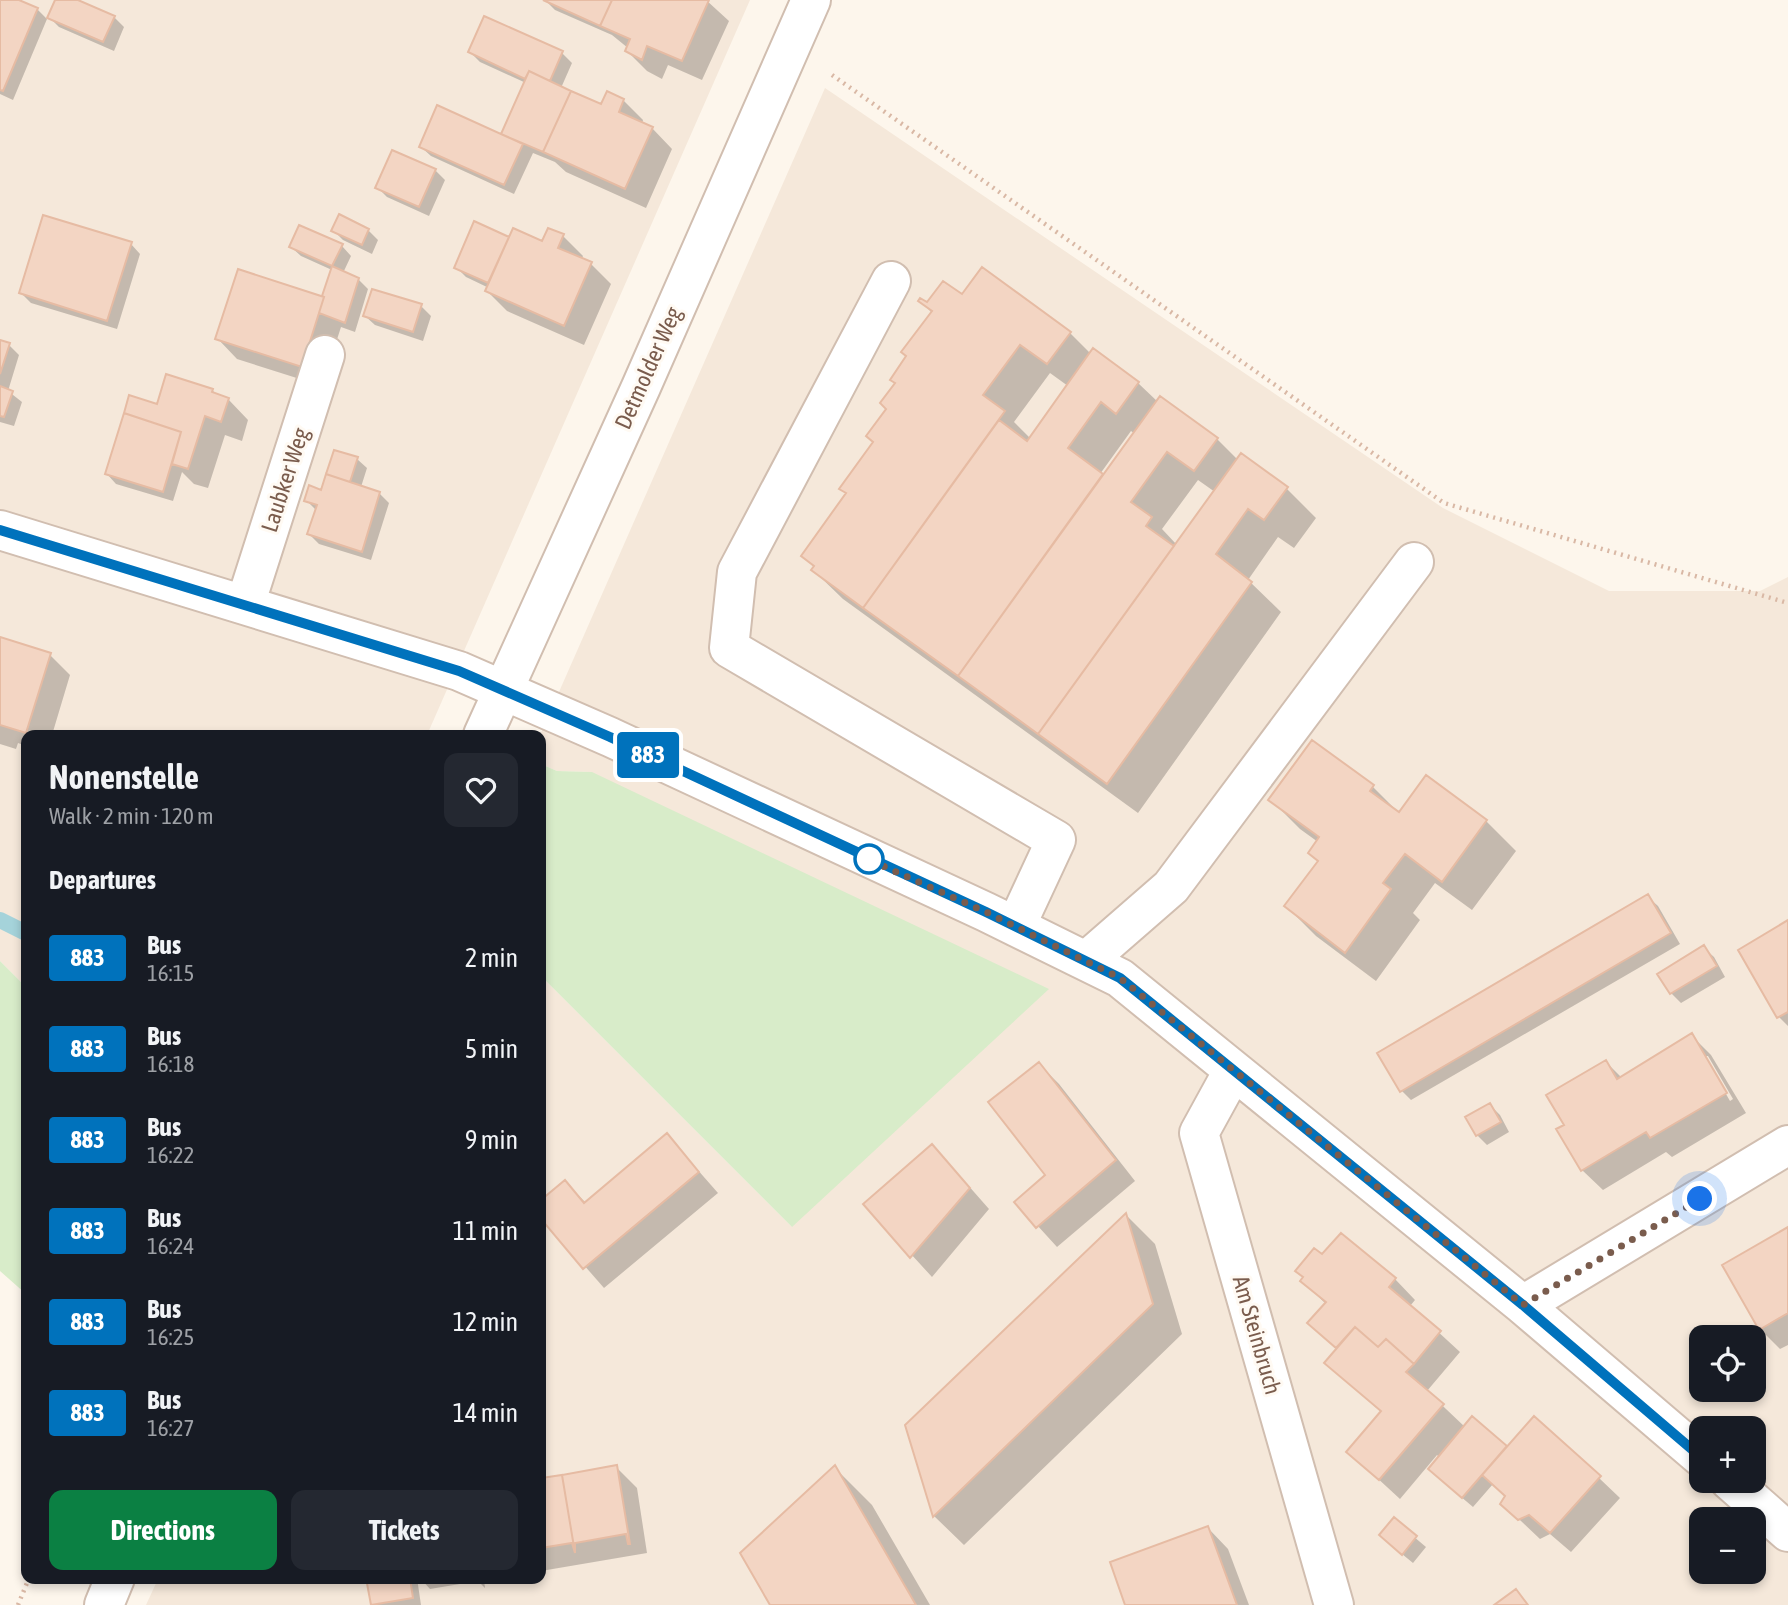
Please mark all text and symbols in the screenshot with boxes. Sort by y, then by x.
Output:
street label: Detmolder Weg [610,303,687,433]
street label: Laubker Weg [256,425,314,535]
line badge: 883 [608,732,688,778]
text: 883 [631,741,665,768]
button: heart [444,753,518,827]
text: Nonenstelle [49,758,199,796]
text: Walk · 2 min · 120 m [49,803,213,829]
unlabelled marker [854,844,884,874]
text: Departures [49,865,156,895]
text: Bus [147,930,181,960]
text: 2 min [465,943,518,973]
text: 883 [71,944,104,971]
text: 16:15 [147,960,194,986]
text: Bus [147,1021,181,1051]
text: 5 min [465,1034,518,1064]
text: 883 [71,1035,104,1062]
text: 16:18 [147,1051,194,1077]
text: Bus [147,1112,181,1142]
text: 9 min [465,1125,518,1155]
text: 883 [71,1126,104,1153]
text: 16:22 [147,1142,194,1168]
your location [1682,1181,1717,1216]
text: Bus [147,1203,181,1233]
text: 11 min [453,1216,518,1246]
text: 883 [71,1217,104,1244]
text: 16:24 [147,1233,194,1259]
street label: Am Steinbruch [1228,1273,1286,1397]
text: Bus [147,1294,181,1324]
text: 12 min [453,1307,518,1337]
text: 883 [71,1308,104,1335]
text: 16:25 [147,1324,194,1350]
map controls [1689,1325,1766,1584]
button: locate [1689,1325,1766,1402]
text: Bus [147,1385,181,1415]
text: 14 min [453,1398,518,1428]
text: 883 [71,1399,104,1426]
text: 16:27 [147,1415,194,1441]
button: + [1689,1416,1766,1493]
button: Directions [49,1490,277,1570]
button: Tickets [291,1490,518,1570]
button: − [1689,1507,1766,1584]

